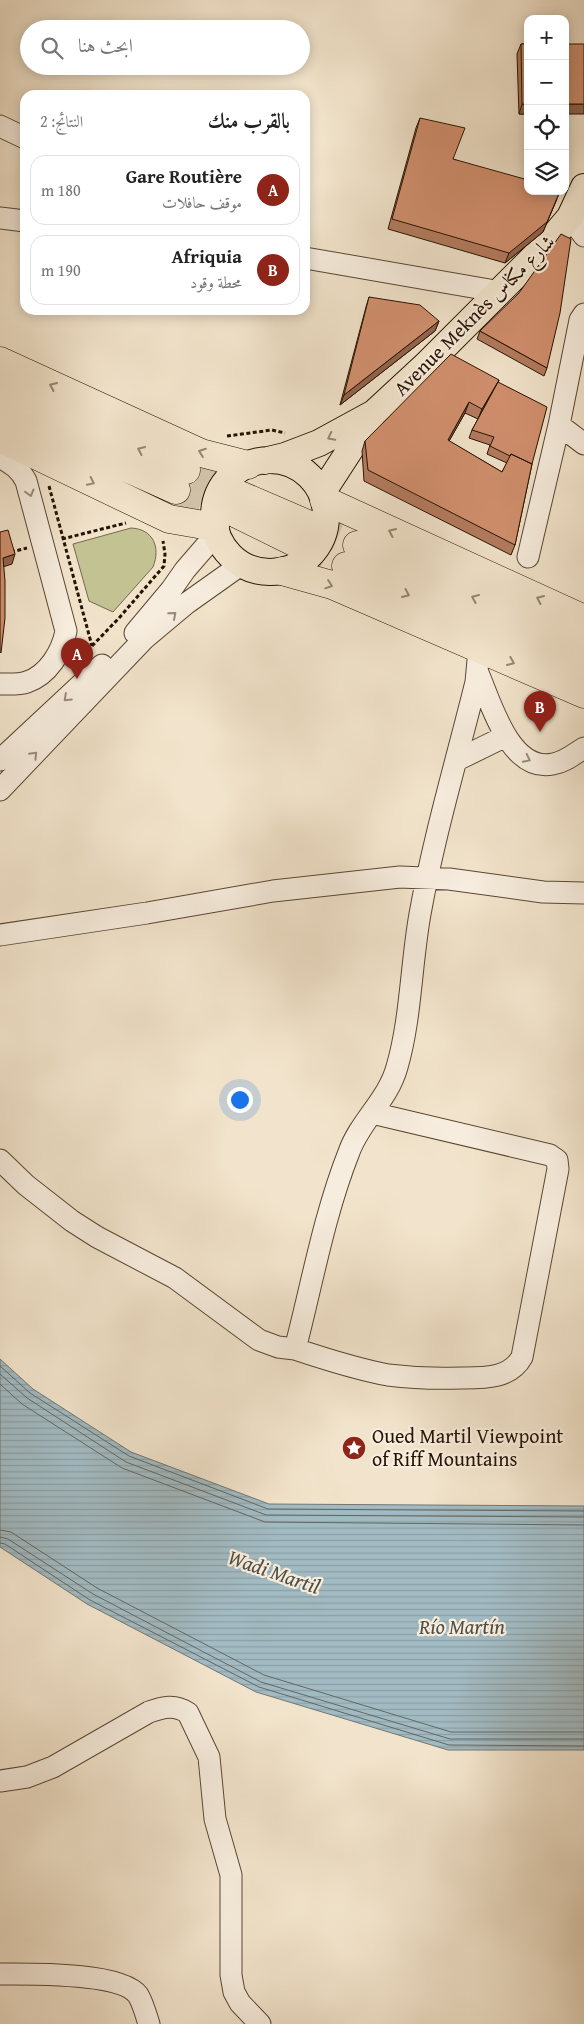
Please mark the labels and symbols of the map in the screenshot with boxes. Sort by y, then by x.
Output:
street label: Avenue Meknès شارع مكناس [386,227,564,405]
one-way arrow [49,381,58,392]
one-way arrow [327,431,336,441]
one-way arrow [137,446,146,457]
one-way arrow [198,448,206,458]
one-way arrow [86,476,95,486]
one-way arrow [24,488,34,497]
one-way arrow [388,528,397,538]
one-way arrow [324,579,333,589]
one-way arrow [401,587,410,598]
one-way arrow [471,594,480,605]
one-way arrow [536,595,545,605]
one-way arrow [167,611,176,620]
pin: A [61,638,93,679]
one-way arrow [506,656,515,667]
pin: B [524,691,556,732]
one-way arrow [63,692,72,701]
one-way arrow [28,752,37,761]
one-way arrow [522,752,531,762]
your location [227,1087,253,1113]
place label: Oued Martil Viewpoint of Riff Mountains [372,1421,563,1473]
place icon: Oued Martil Viewpoint of Riff Mountains [341,1435,367,1461]
water label: Wadi Martil [224,1541,324,1602]
water label: Río Martín [418,1611,505,1642]

